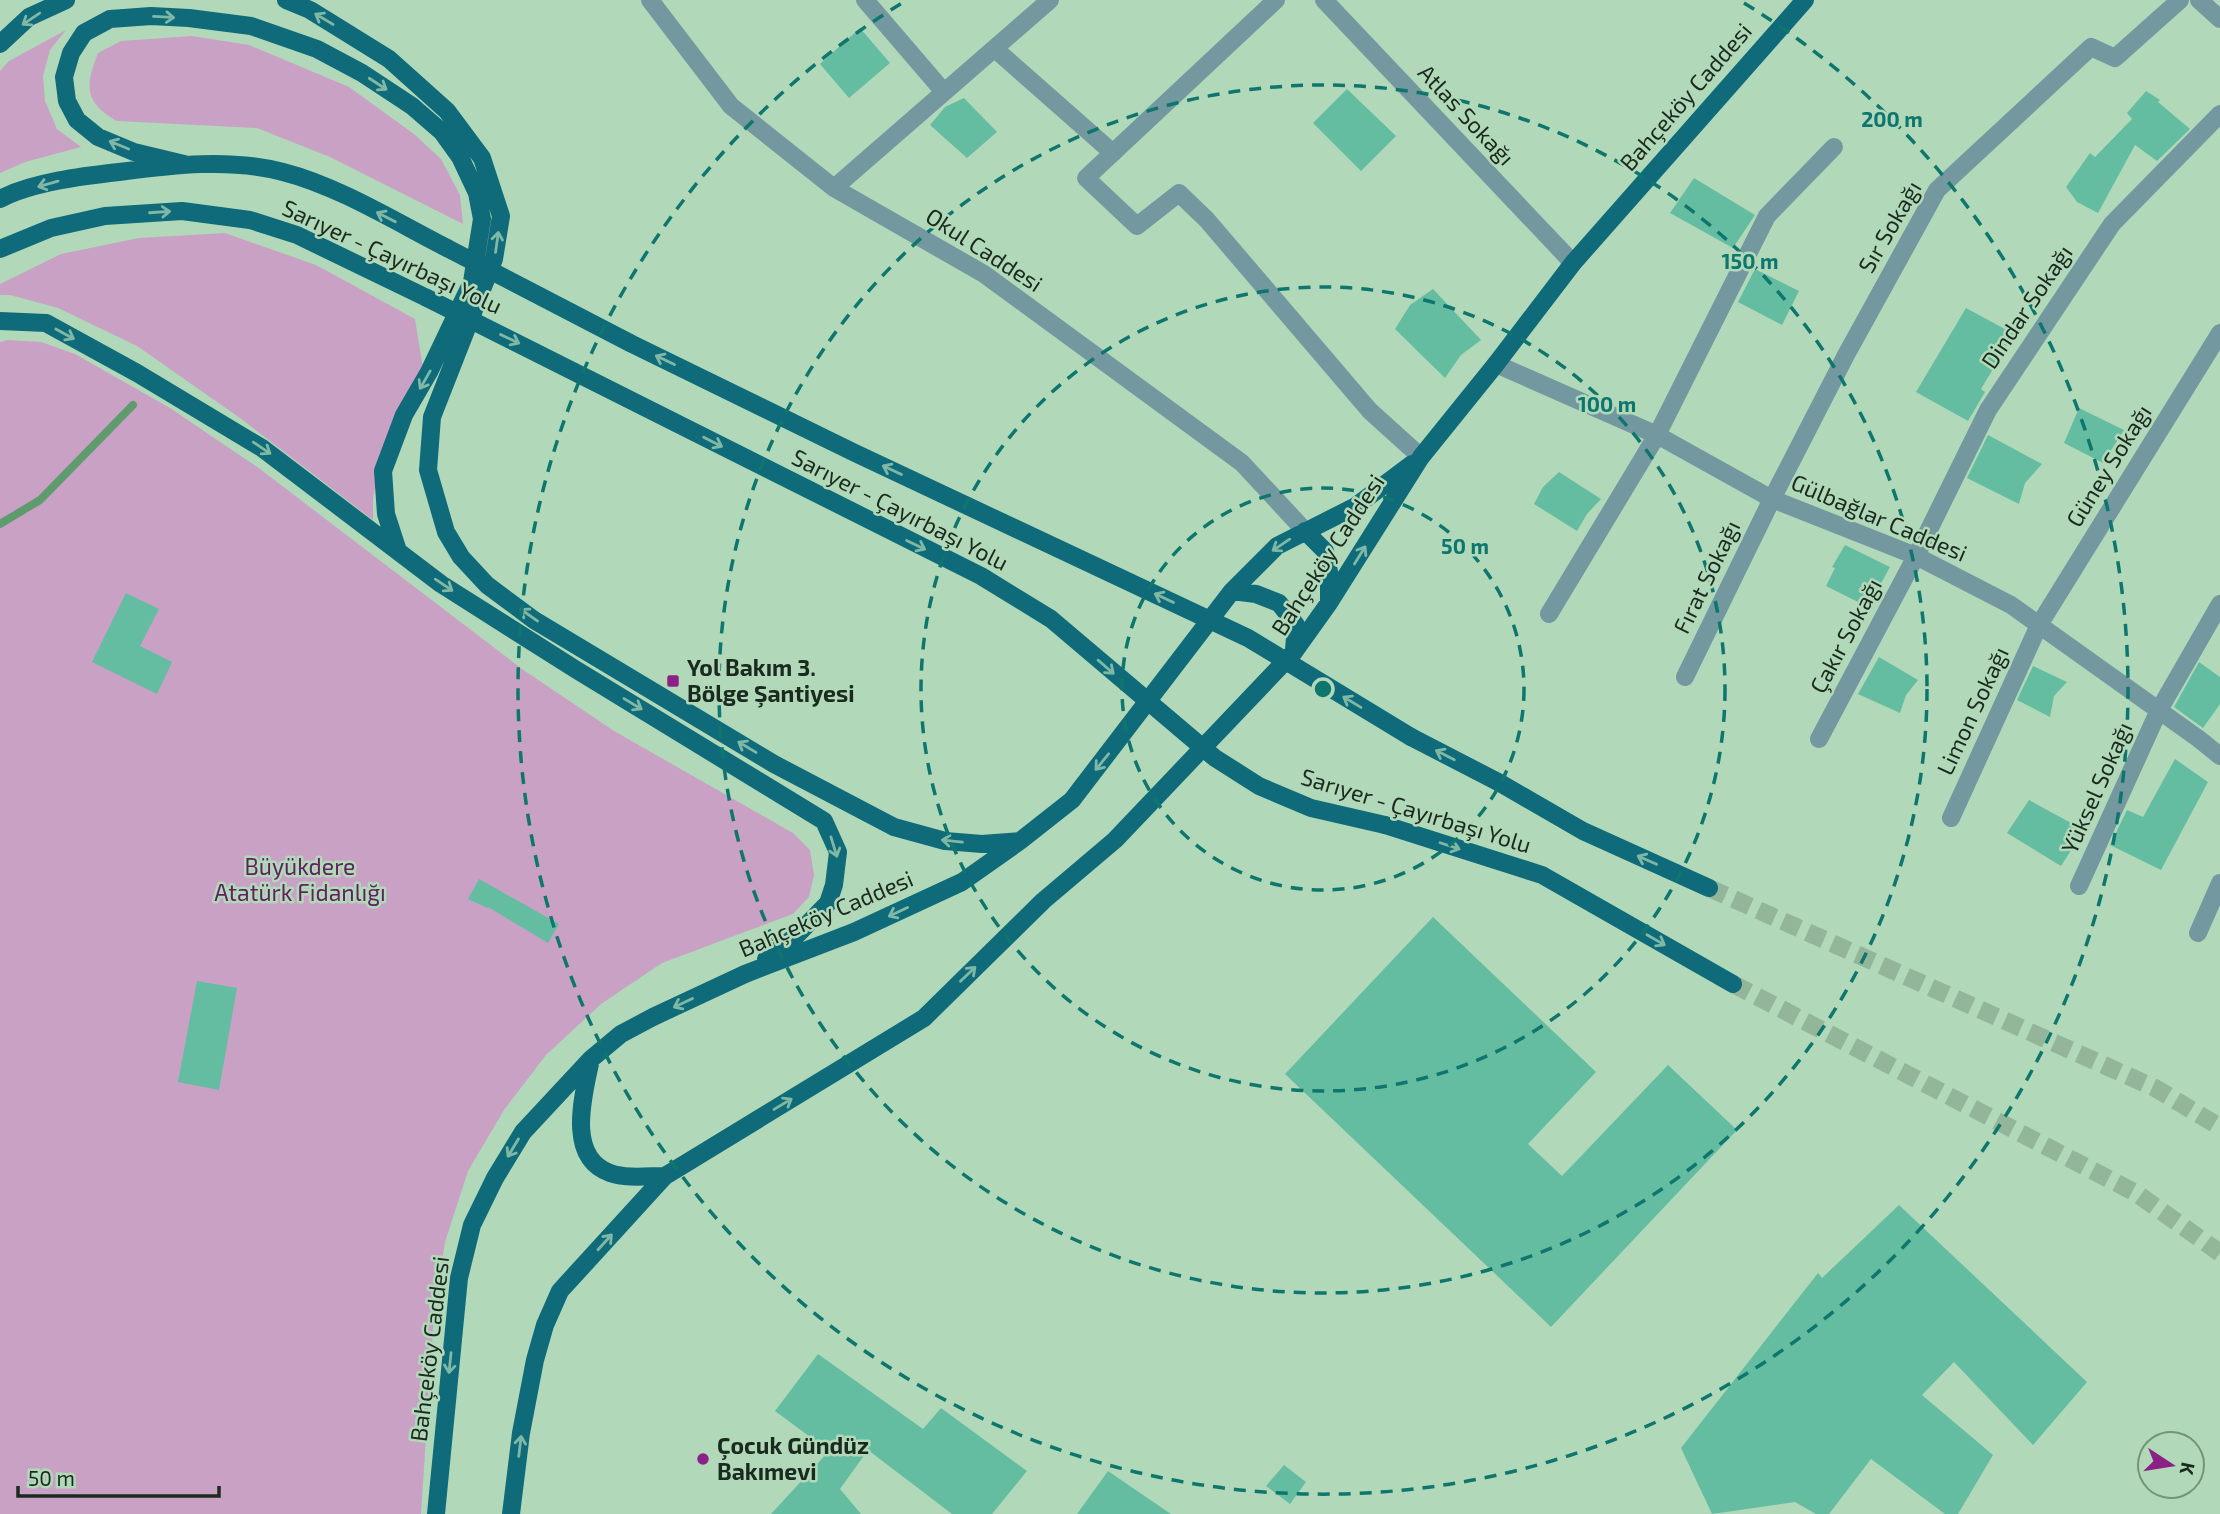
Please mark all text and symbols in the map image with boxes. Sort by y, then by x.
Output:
one-way arrow [152,10,175,23]
one-way arrow [22,11,41,26]
one-way arrow [314,11,334,25]
street label: Bahçeköy Caddesi [1613,17,1758,177]
street label: Atlas Sokağı [1413,58,1521,171]
one-way arrow [368,76,387,91]
text: 200 m [1861,106,1923,131]
one-way arrow [108,138,130,151]
street label: Sır Sokağı [1852,176,1927,277]
one-way arrow [37,178,60,191]
street label: Sarıyer - Çayırbaşı Yolu [278,193,507,320]
street label: Okul Caddesi [921,201,1048,297]
one-way arrow [148,205,171,218]
one-way arrow [376,210,397,224]
one-way arrow [491,232,504,254]
street label: Dindar Sokağı [1975,239,2078,374]
text: 150 m [1722,248,1778,273]
one-way arrow [55,327,75,341]
one-way arrow [499,332,520,346]
one-way arrow [655,353,676,366]
one-way arrow [418,369,432,389]
text: 100 m [1578,391,1636,416]
street label: Güney Sokağı [2059,399,2157,532]
one-way arrow [702,435,723,449]
one-way arrow [252,441,271,456]
street label: Sarıyer - Çayırbaşı Yolu [787,442,1013,577]
one-way arrow [882,463,903,476]
street label: Gülbağlar Caddesi [1787,467,1971,567]
street label: Bahçeköy Caddesi [1265,469,1391,641]
street label: Fırat Sokağı [1667,515,1746,638]
text: 50 m [1441,533,1489,558]
one-way arrow [905,538,926,552]
one-way arrow [1272,538,1291,552]
one-way arrow [1353,545,1367,565]
street label: Çakır Sokağı [1803,573,1888,698]
one-way arrow [434,578,453,592]
one-way arrow [1154,591,1175,605]
one-way arrow [520,608,539,622]
street label: Limon Sokağı [1930,642,2014,779]
place label: Yol Bakım 3. Bölge Şantiyesi [687,653,855,708]
one-way arrow [1097,659,1115,675]
marker: Yol Bakım 3. Bölge Şantiyesi [665,673,681,689]
centre of rings [1311,677,1335,701]
one-way arrow [1343,694,1363,708]
one-way arrow [623,697,643,711]
street label: Yüksel Sokağı [2055,718,2138,858]
one-way arrow [737,740,757,754]
one-way arrow [1436,747,1456,761]
one-way arrow [1095,753,1110,771]
street label: Sarıyer - Çayırbaşı Yolu [1297,762,1535,859]
one-way arrow [941,835,964,848]
one-way arrow [829,836,842,858]
one-way arrow [1439,840,1461,853]
park label: Büyükdere Atatürk Fidanlığı [214,852,386,906]
one-way arrow [1637,853,1658,866]
street label: Bahçeköy Caddesi [734,864,917,963]
one-way arrow [888,906,909,919]
one-way arrow [1645,933,1665,947]
one-way arrow [960,966,977,983]
one-way arrow [673,997,694,1010]
one-way arrow [772,1097,792,1111]
one-way arrow [506,1137,520,1157]
one-way arrow [597,1233,613,1251]
street label: Bahçeköy Caddesi [404,1255,455,1443]
one-way arrow [443,1351,456,1374]
north arrow [2136,1430,2206,1500]
place label: Çocuk Gündüz Bakımevi [717,1431,869,1485]
one-way arrow [513,1435,526,1458]
marker: Çocuk Gündüz Bakımevi [695,1451,711,1467]
scale bar [18,1454,219,1498]
text: K [2176,1460,2201,1477]
text: 50 m [28,1465,75,1490]

